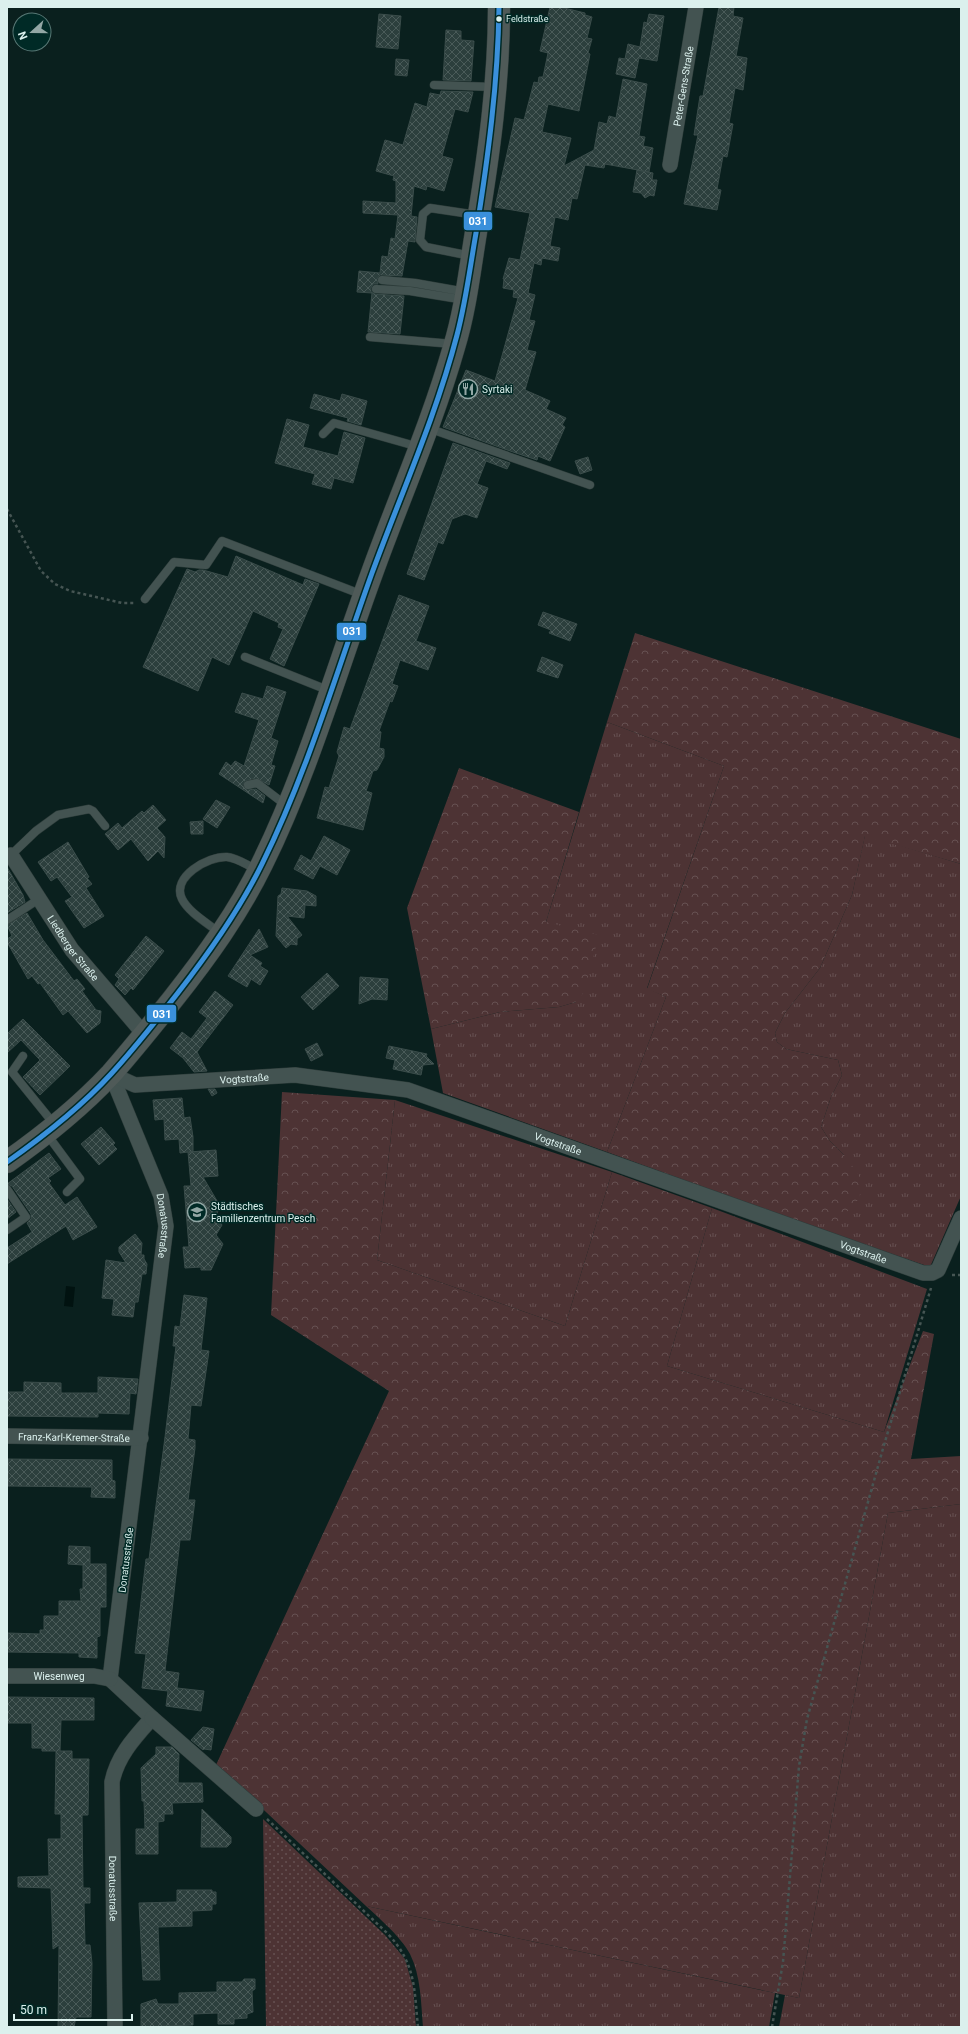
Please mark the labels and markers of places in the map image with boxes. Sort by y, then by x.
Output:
marker: Feldstraße [494,14,504,24]
place label: Feldstraße [506,14,549,24]
restaurant icon: Syrtaki [457,378,479,400]
place label: Syrtaki [482,384,513,395]
school or university icon: Städtisches Familienzentrum Pesch [186,1201,208,1223]
place label: Städtisches Familienzentrum Pesch [211,1201,315,1224]

